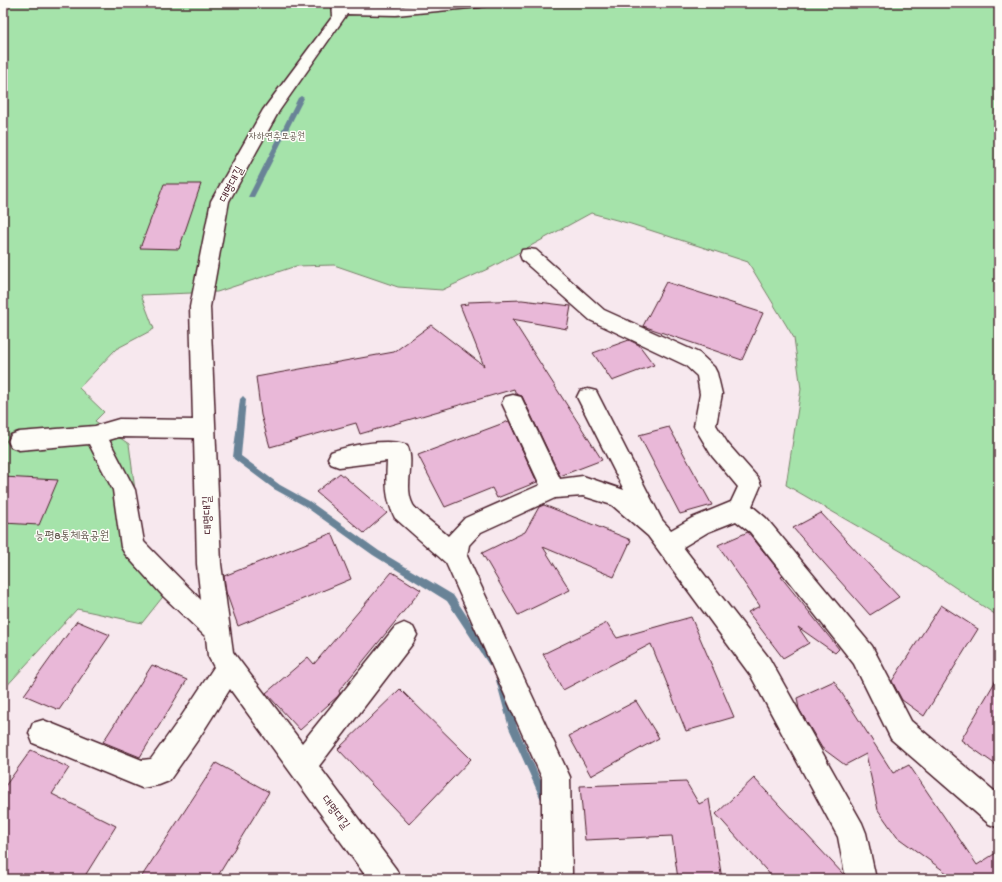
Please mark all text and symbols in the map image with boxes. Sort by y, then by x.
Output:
park label: 자하연추모공원 [249,131,305,143]
street label: 대명대길 [218,164,248,205]
street label: 대명대길 [201,495,217,534]
park label: 능평8통체육공원 [35,530,109,544]
street label: 대명대길 [317,794,352,833]

